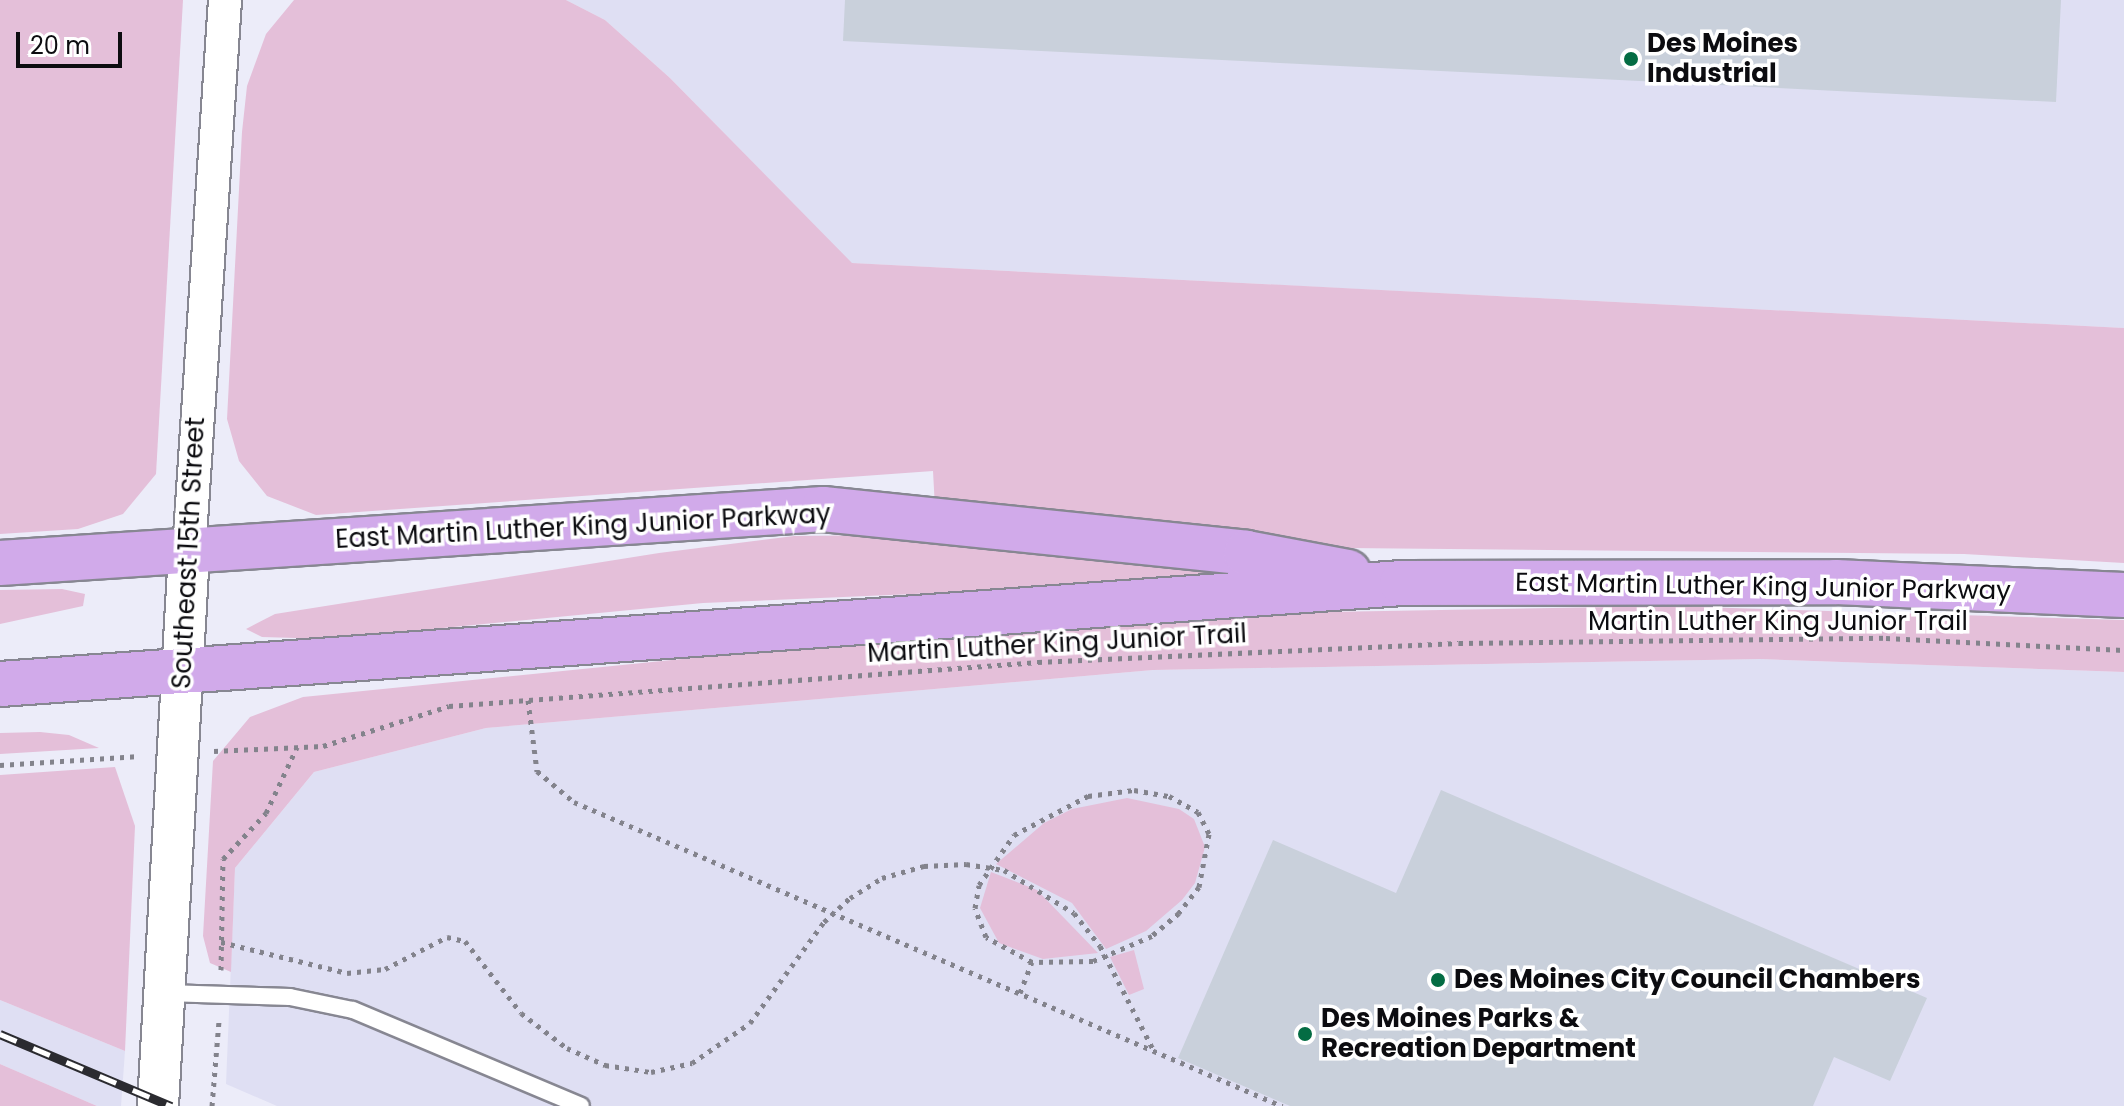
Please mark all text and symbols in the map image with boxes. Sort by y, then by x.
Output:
scale bar [20,16,126,66]
place label: Des Moines Industrial [1647,28,1798,90]
text: 20 m [30,29,90,62]
marker: Des Moines Industrial [1622,50,1640,68]
street label: Southeast 15th Street [166,416,212,690]
street label: East Martin Luther King Junior Parkway [335,498,831,556]
street label: East Martin Luther King Junior Parkway [1515,567,2011,607]
street label: Martin Luther King Junior Trail [1588,606,1968,638]
street label: Martin Luther King Junior Trail [867,618,1247,670]
place label: Des Moines City Council Chambers [1454,964,1920,996]
marker: Des Moines City Council Chambers [1429,971,1447,989]
place label: Des Moines Parks & Recreation Department [1321,1003,1636,1064]
marker: Des Moines Parks & Recreation Department [1296,1025,1314,1043]

